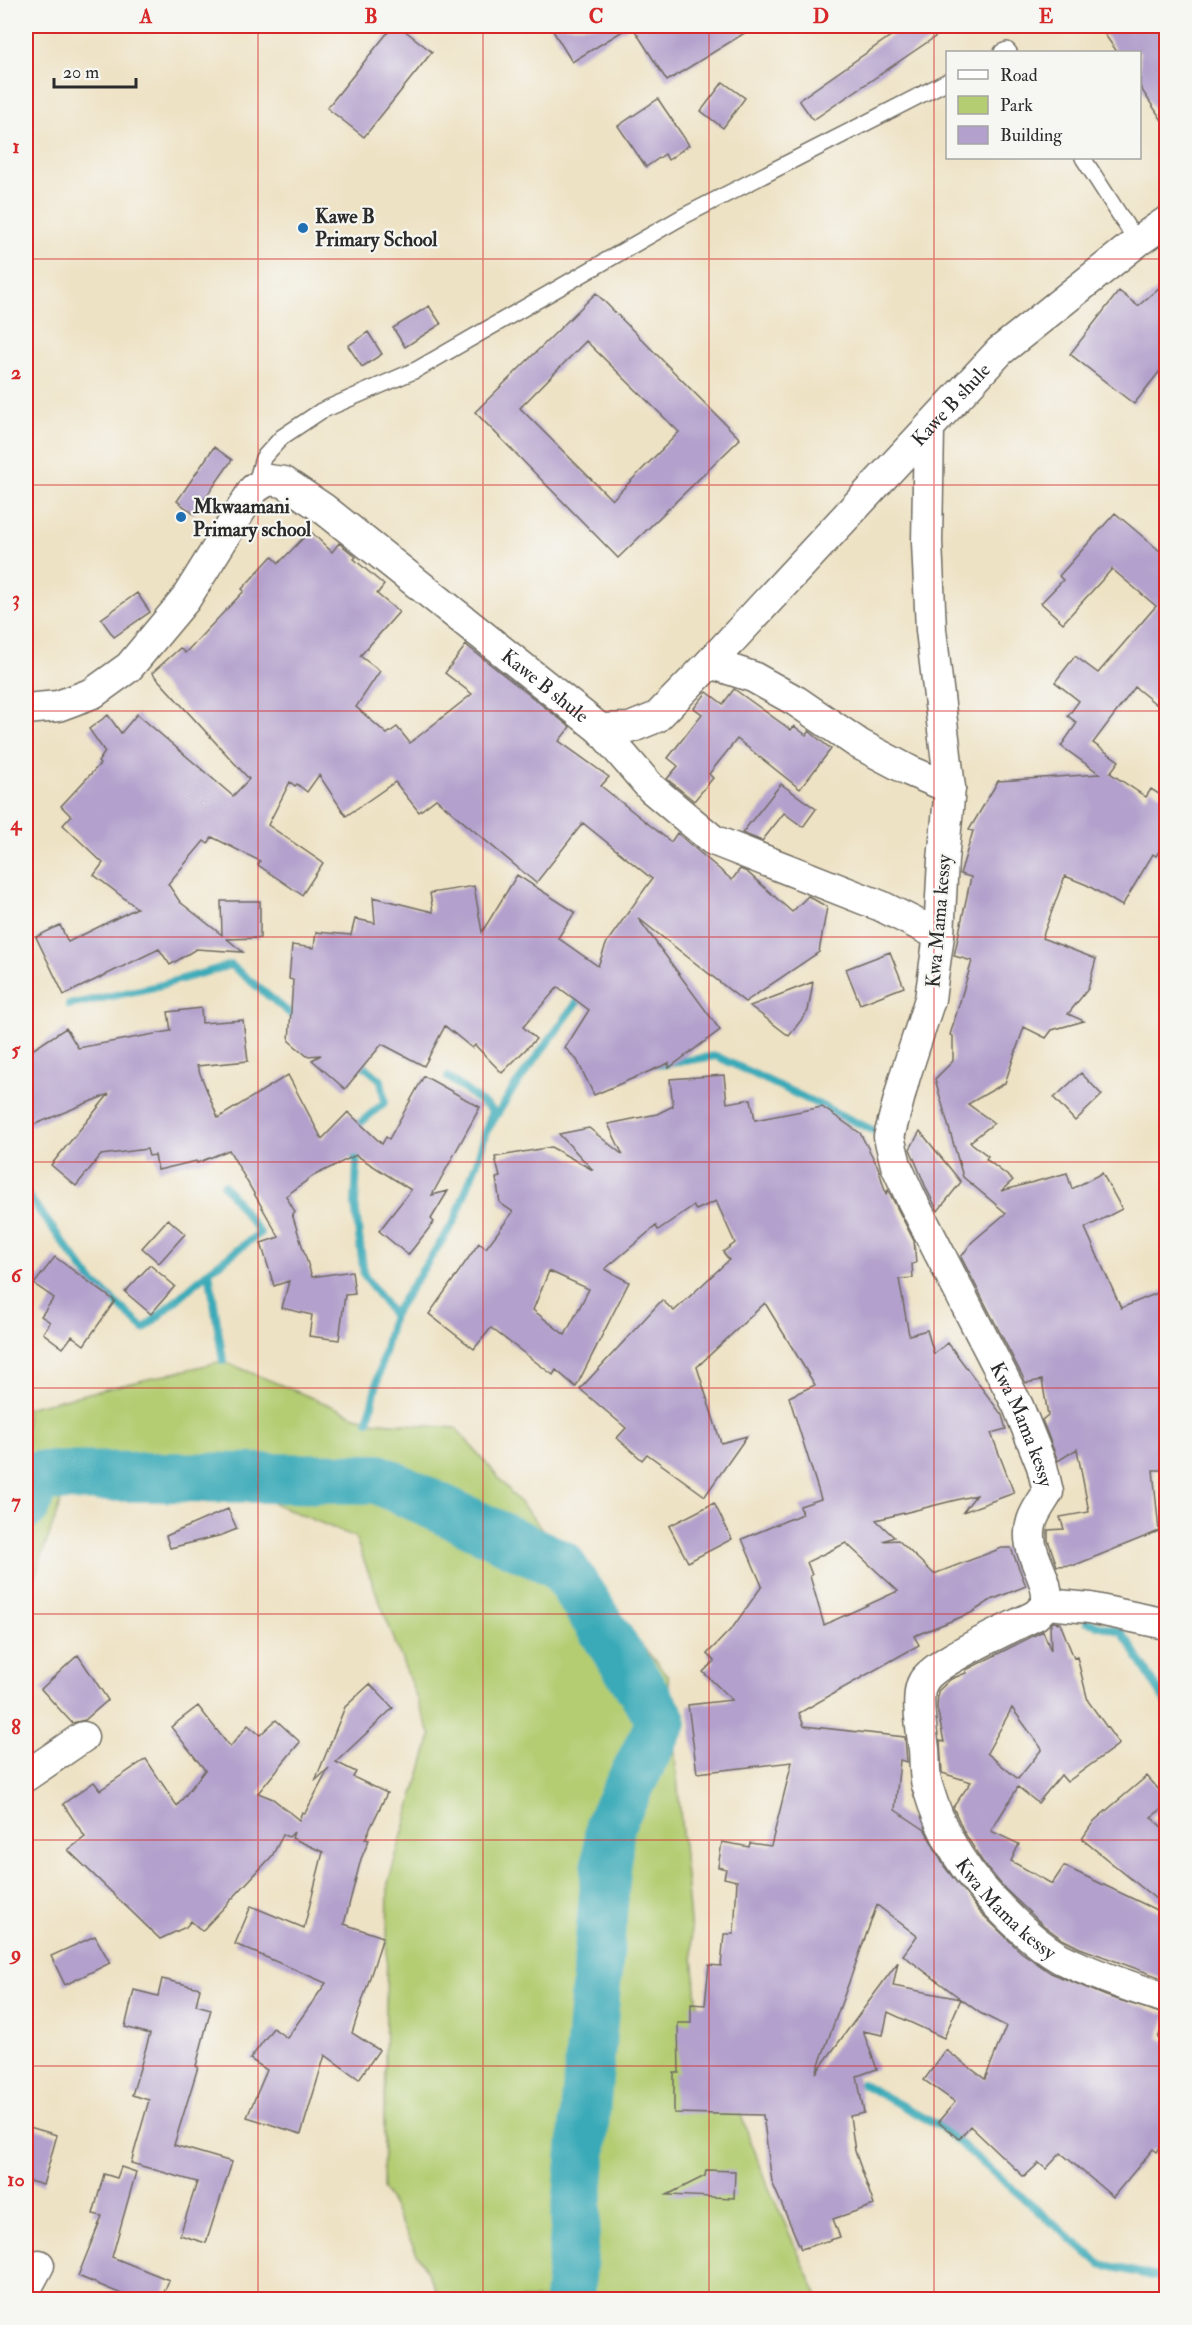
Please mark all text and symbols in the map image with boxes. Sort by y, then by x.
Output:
text: A [139,4,153,29]
text: B [364,4,378,29]
text: C [589,4,603,29]
text: D [813,4,829,29]
text: E [1039,4,1054,29]
scale bar [54,51,136,89]
legend [946,51,1141,159]
text: 20 m [63,61,99,84]
text: Road [1000,64,1038,87]
text: Park [1000,94,1033,117]
text: Building [1000,124,1063,147]
text: 1 [12,134,20,159]
place label: Kawe B Primary School [315,204,438,253]
marker: Kawe B Primary School [296,221,310,235]
street label: Kawe B shule [906,358,996,452]
text: 2 [11,360,21,385]
place label: Mkwaamani Primary school [192,494,312,543]
marker: Mkwaamani Primary school [174,510,188,524]
text: 3 [12,586,20,611]
street label: Kawe B shule [496,643,594,728]
text: 4 [10,811,23,836]
street label: Kwa Mama kessy [920,852,957,989]
text: 5 [12,1037,22,1062]
text: 6 [11,1263,23,1288]
street label: Kwa Mama kessy [984,1358,1059,1490]
text: 7 [11,1489,21,1514]
text: 8 [11,1715,21,1740]
street label: Kwa Mama kessy [950,1853,1062,1966]
text: 9 [9,1941,21,1966]
text: 10 [7,2167,25,2192]

